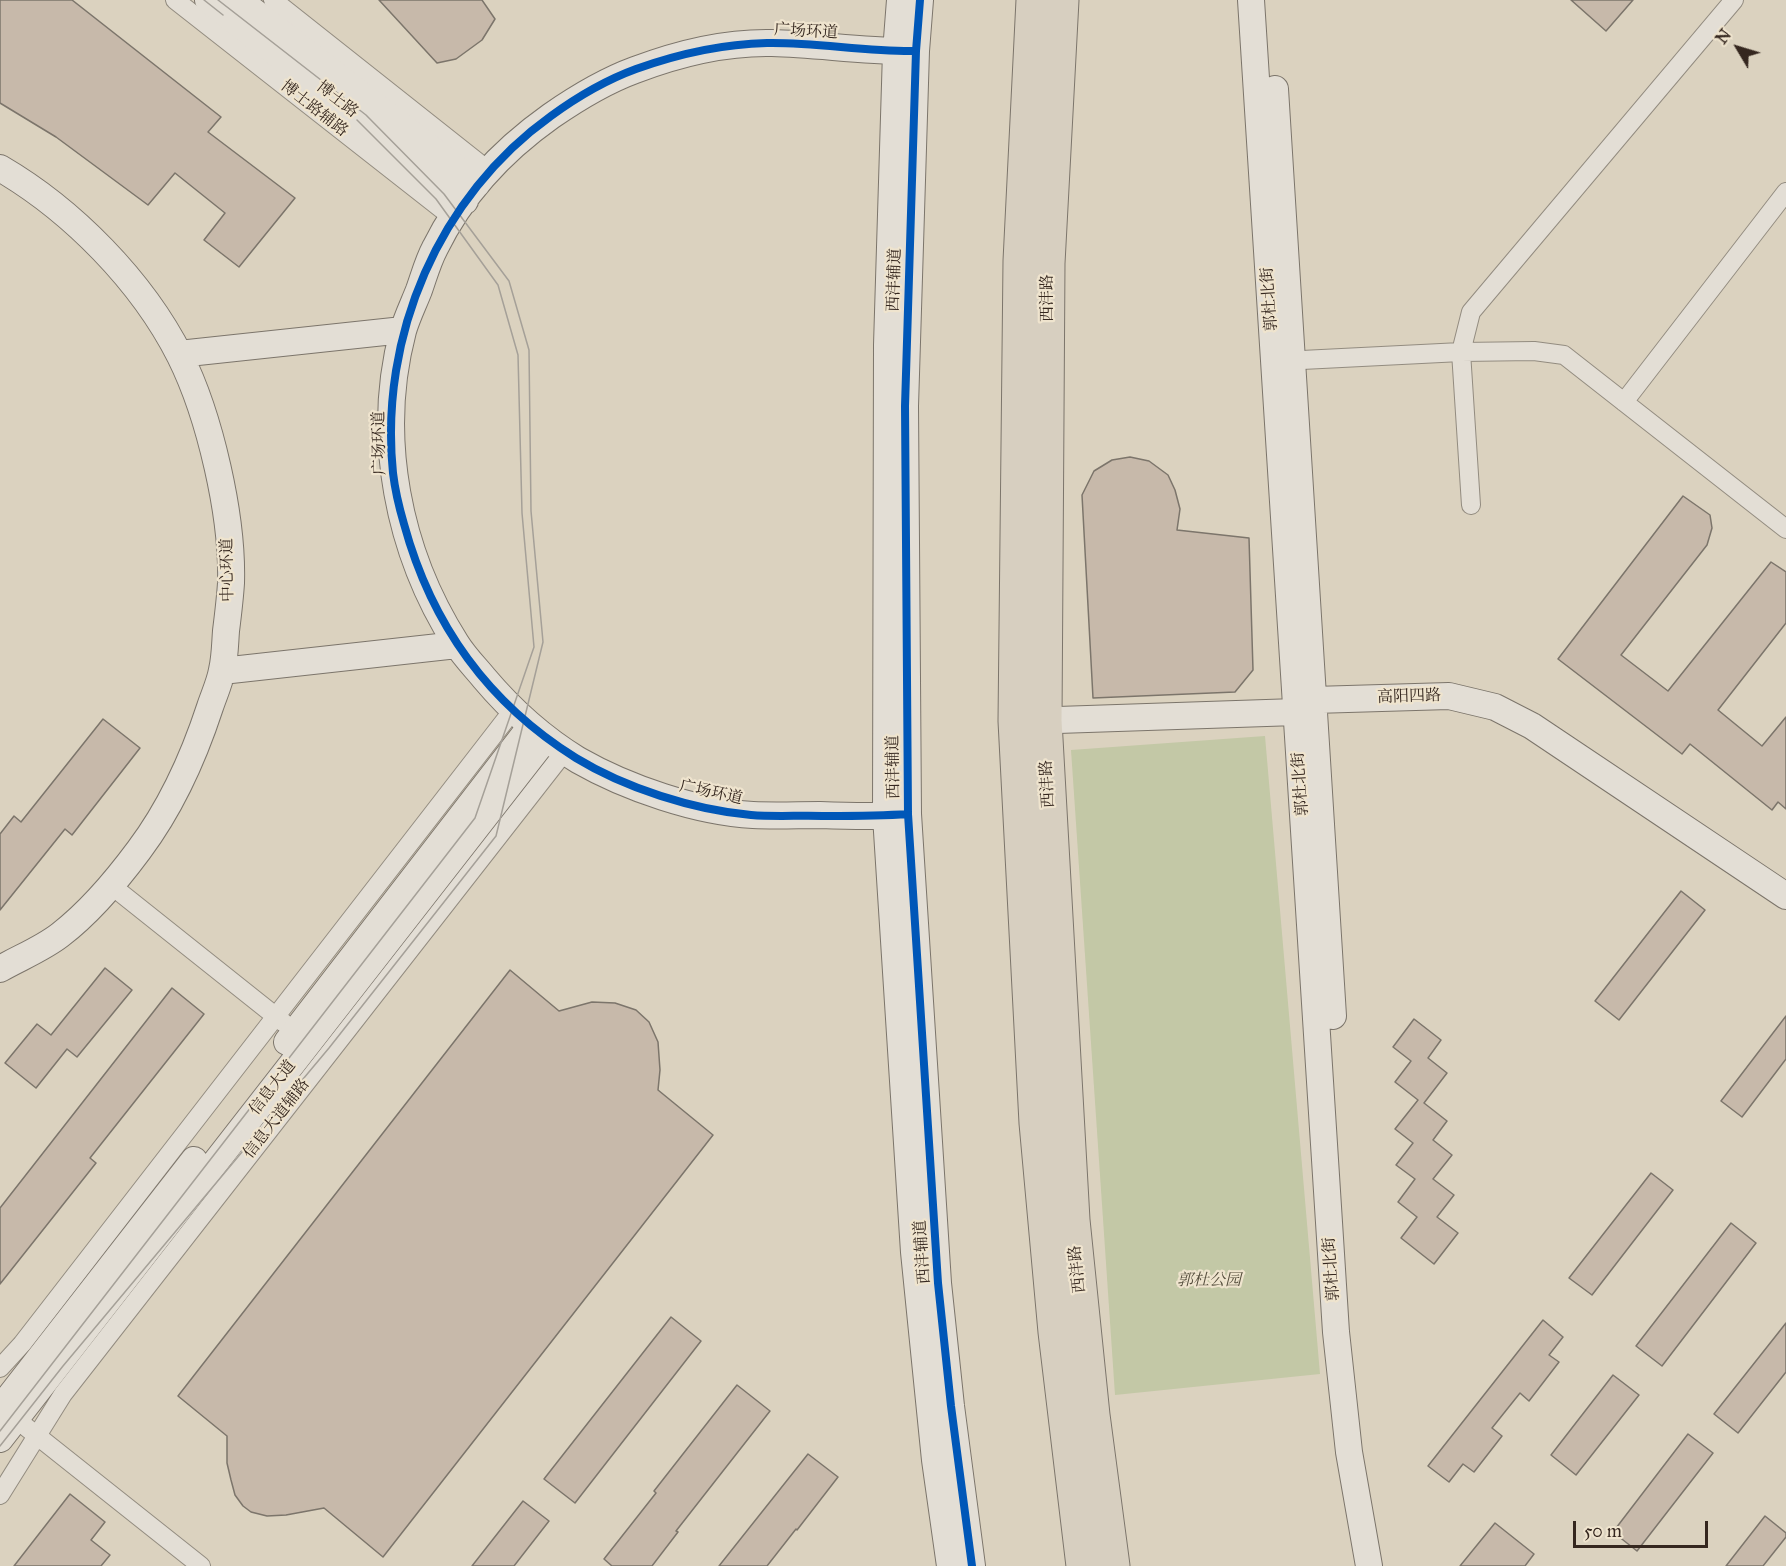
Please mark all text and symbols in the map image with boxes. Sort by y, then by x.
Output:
north arrow [1708,18,1768,78]
street label: 广场环道 [774,21,838,43]
text: N [1712,25,1735,48]
street label: 博士路辅路 [277,77,351,141]
street label: 博士路 [312,78,362,122]
street label: 西沣辅道 [884,248,906,312]
street label: 郭杜北街 [1258,266,1282,332]
street label: 西沣路 [1038,274,1058,322]
street label: 广场环道 [370,411,390,475]
street label: 中心环道 [218,538,238,602]
street label: 高阳四路 [1377,686,1441,708]
street label: 西沣辅道 [884,735,904,799]
street label: 郭杜北街 [1289,751,1313,817]
street label: 西沣路 [1037,760,1059,808]
street label: 广场环道 [678,777,744,809]
street label: 信息大道 [246,1057,300,1119]
street label: 信息大道辅路 [240,1075,314,1163]
street label: 西沣辅道 [911,1219,935,1285]
street label: 郭杜北街 [1320,1236,1344,1302]
street label: 西沣路 [1066,1244,1090,1294]
park label: 郭杜公园 [1177,1271,1241,1291]
scale bar [1576,1509,1711,1547]
text: 50 m [1584,1520,1622,1542]

